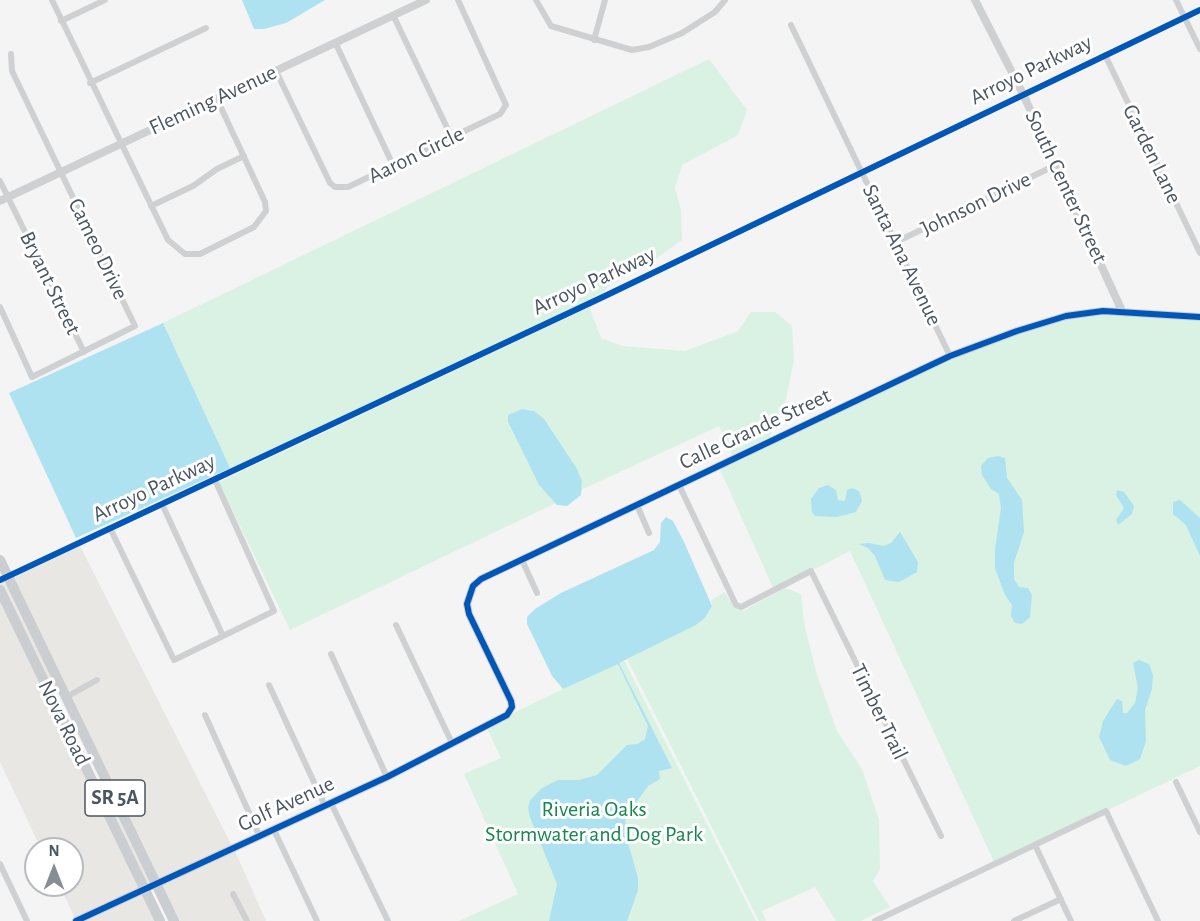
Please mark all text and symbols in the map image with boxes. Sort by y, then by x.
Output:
street label: Arroyo Parkway [966,29,1096,111]
street label: Fleming Avenue [145,59,281,141]
street label: Garden Lane [1117,100,1187,208]
street label: South Center Street [1019,106,1113,268]
street label: Aaron Circle [364,121,468,189]
street label: Johnson Drive [917,166,1035,242]
street label: Santa Ana Avenue [856,180,948,330]
street label: Cameo Drive [62,194,134,304]
street label: Bryant Street [14,227,86,339]
street label: Arroyo Parkway [528,241,660,321]
street label: Calle Grande Street [675,382,835,476]
street label: Arroyo Parkway [88,448,220,528]
street label: Timber Trail [845,660,913,764]
street label: Nova Road [32,676,96,770]
street label: Golf Avenue [234,770,338,838]
road number: SR 5A [85,780,145,816]
park label: Riveria Oaks Stormwater and Dog Park [485,796,703,848]
north arrow [24,837,84,897]
text: N [48,843,60,859]

